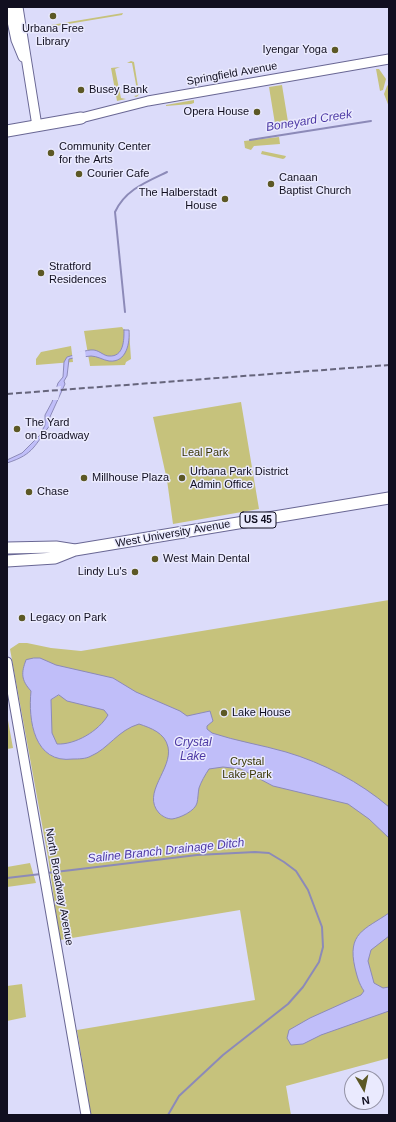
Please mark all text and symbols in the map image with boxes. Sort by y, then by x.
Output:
marker: Urbana Free Library [48,11,58,21]
place label: Urbana Free Library [22,22,84,48]
place label: Iyengar Yoga [263,43,327,57]
marker: Iyengar Yoga [330,45,340,55]
street label: Springfield Avenue [185,60,279,88]
place label: Busey Bank [89,83,148,97]
marker: Busey Bank [76,85,86,95]
place label: Opera House [184,105,249,119]
marker: Opera House [252,107,262,117]
water label: Boneyard Creek [265,107,353,135]
place label: Community Center for the Arts [59,140,151,166]
marker: Community Center for the Arts [46,148,56,158]
place label: Courier Cafe [87,167,149,181]
marker: Courier Cafe [74,169,84,179]
place label: Canaan Baptist Church [279,171,351,197]
marker: Canaan Baptist Church [266,179,276,189]
place label: The Halberstadt House [139,186,217,212]
marker: The Halberstadt House [220,194,230,204]
place label: Stratford Residences [49,260,106,286]
marker: Stratford Residences [36,268,46,278]
place label: The Yard on Broadway [25,416,89,442]
marker: The Yard on Broadway [12,424,22,434]
park label: Leal Park [182,446,228,460]
place label: Urbana Park District Admin Office [190,465,288,491]
place label: Millhouse Plaza [92,471,169,485]
marker: Millhouse Plaza [79,473,89,483]
marker: Urbana Park District Admin Office [177,473,187,483]
place label: Chase [37,485,69,499]
marker: Chase [24,487,34,497]
road number: US 45 [240,512,276,528]
street label: West University Avenue [115,517,231,551]
place label: West Main Dental [163,552,250,566]
marker: West Main Dental [150,554,160,564]
place label: Lindy Lu's [78,565,127,579]
marker: Lindy Lu's [130,567,140,577]
place label: Legacy on Park [30,611,106,625]
marker: Legacy on Park [17,613,27,623]
place label: Lake House [232,706,291,720]
marker: Lake House [219,708,229,718]
water label: Crystal Lake [174,736,212,764]
park label: Crystal Lake Park [222,755,272,781]
street label: North Broadway Avenue [42,827,76,947]
water label: Saline Branch Drainage Ditch [87,836,245,866]
north arrow [344,1070,384,1110]
text: N [361,1094,371,1107]

